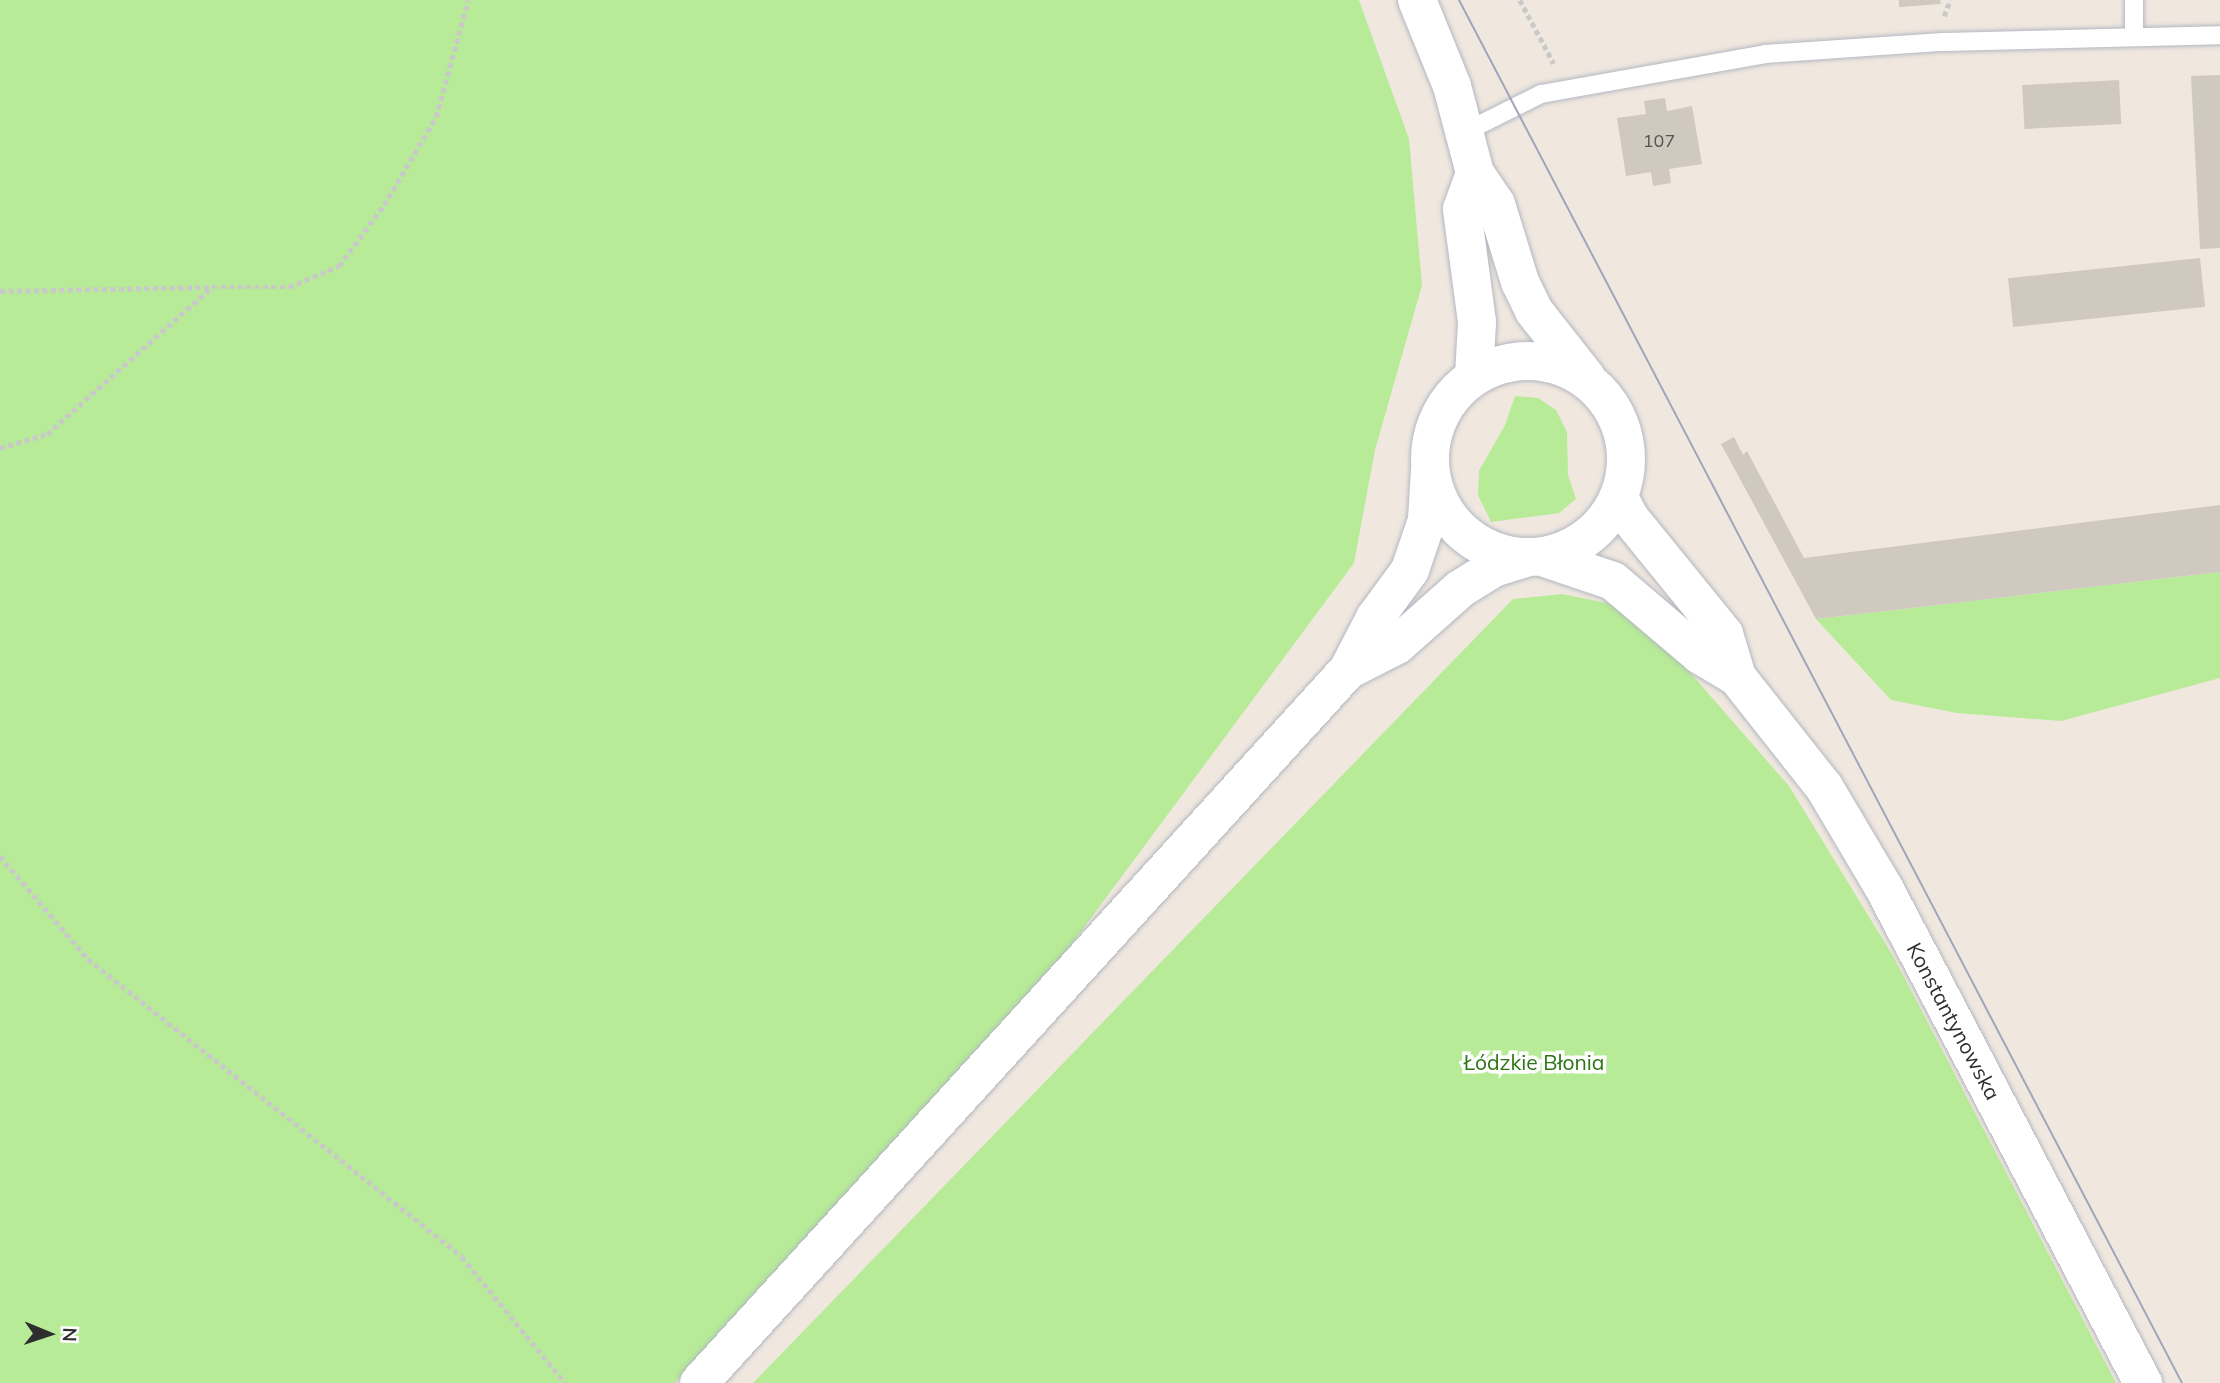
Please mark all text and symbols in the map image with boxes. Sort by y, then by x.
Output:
house number: 107 [1643,130,1675,152]
street label: Konstantynowska [1902,938,2006,1104]
park label: Łódzkie Błonia [1464,1049,1604,1075]
north arrow [14,1299,84,1369]
text: N [58,1327,82,1342]

